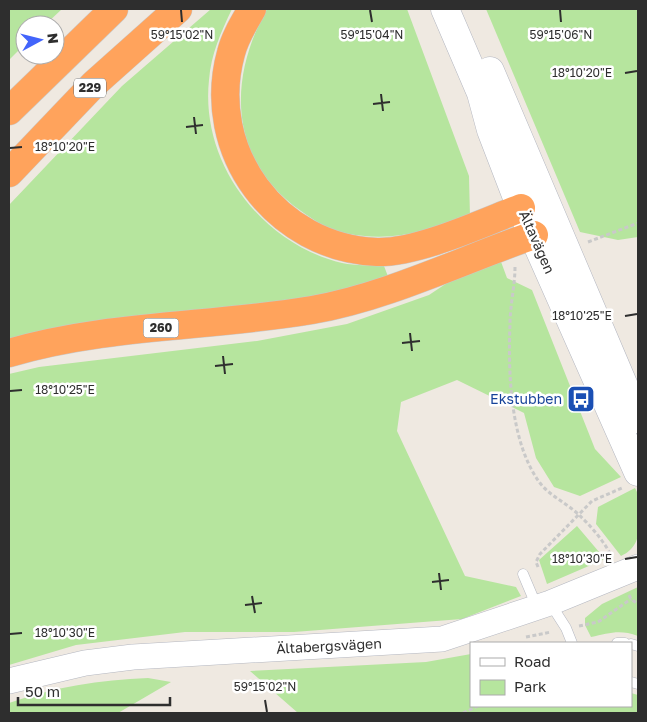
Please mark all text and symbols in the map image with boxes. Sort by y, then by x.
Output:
north arrow [15,15,65,65]
text: 59°15'02"N [151,27,213,42]
text: 59°15'04"N [341,27,403,42]
text: 59°15'06"N [530,27,592,42]
text: N [44,32,62,45]
text: 18°10'20"E [552,65,612,80]
road number: 229 [74,78,106,98]
text: 18°10'20"E [35,139,95,154]
street label: Ältavägen [516,208,559,276]
text: 18°10'25"E [552,308,612,323]
road number: 260 [144,318,178,338]
text: 18°10'25"E [35,382,95,397]
bus stop icon: Ekstubben [566,384,596,414]
place label: Ekstubben [490,390,562,407]
text: 18°10'30"E [552,551,612,566]
text: 18°10'30"E [35,625,95,640]
street label: Ältabergsvägen [276,634,382,657]
legend [470,642,632,707]
text: Road [514,652,551,670]
scale bar [18,674,170,706]
text: Park [514,677,547,695]
text: 59°15'02"N [234,679,296,694]
text: 50 m [25,682,60,700]

